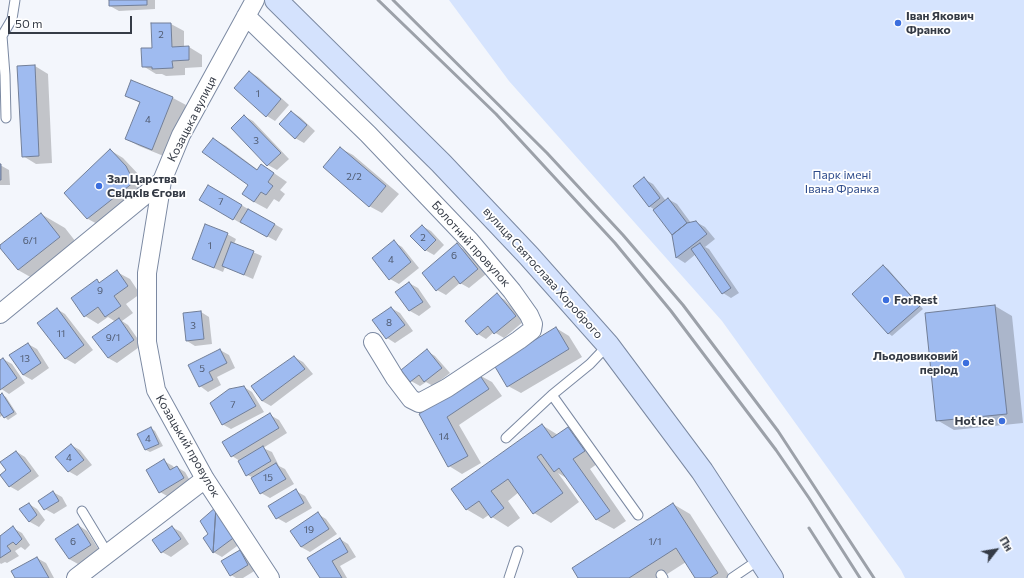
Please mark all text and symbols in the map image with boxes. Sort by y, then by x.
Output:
scale bar [10,8,134,34]
place label: Іван Якович Франко [906,9,974,37]
text: 50 m [15,16,43,30]
marker: Іван Якович Франко [893,18,903,28]
house number: 2 [158,29,164,41]
street label: Козацька вулиця [164,74,220,164]
house number: 1 [256,88,260,100]
house number: 4 [145,114,151,126]
house number: 3 [253,135,259,147]
park label: Парк імені Івана Франка [805,168,879,196]
house number: 2/2 [346,171,362,183]
place label: Зал Царства Свідків Єгови [107,172,186,200]
marker: Зал Царства Свідків Єгови [94,181,104,191]
house number: 7 [218,196,224,208]
street label: Болотний провулок [429,198,513,290]
street label: вулиця Святослава Хороброго [480,204,606,342]
house number: 2 [420,232,426,244]
house number: 6/1 [23,235,37,247]
house number: 1 [208,240,212,252]
house number: 6 [451,250,457,262]
house number: 4 [388,254,394,266]
house number: 9 [97,285,103,297]
place label: ForRest [894,293,938,307]
marker: ForRest [881,295,891,305]
house number: 8 [386,317,392,329]
house number: 3 [190,320,196,332]
house number: 11 [57,328,65,340]
house number: 9/1 [106,332,120,344]
place label: Льодовиковий період [873,349,958,377]
house number: 13 [20,353,30,365]
marker: Льодовиковий період [961,358,971,368]
house number: 5 [199,363,205,375]
street label: Козацький провулок [153,392,223,500]
house number: 7 [230,399,236,411]
place label: Hot Ice [955,414,994,428]
marker: Hot Ice [997,416,1007,426]
house number: 14 [439,431,449,443]
house number: 4 [145,433,151,445]
house number: 4 [66,452,72,464]
house number: 15 [263,472,273,484]
house number: 19 [304,524,314,536]
north arrow [976,530,1016,570]
text: Пн [997,534,1016,553]
house number: 6 [70,536,76,548]
house number: 1/1 [649,536,661,548]

